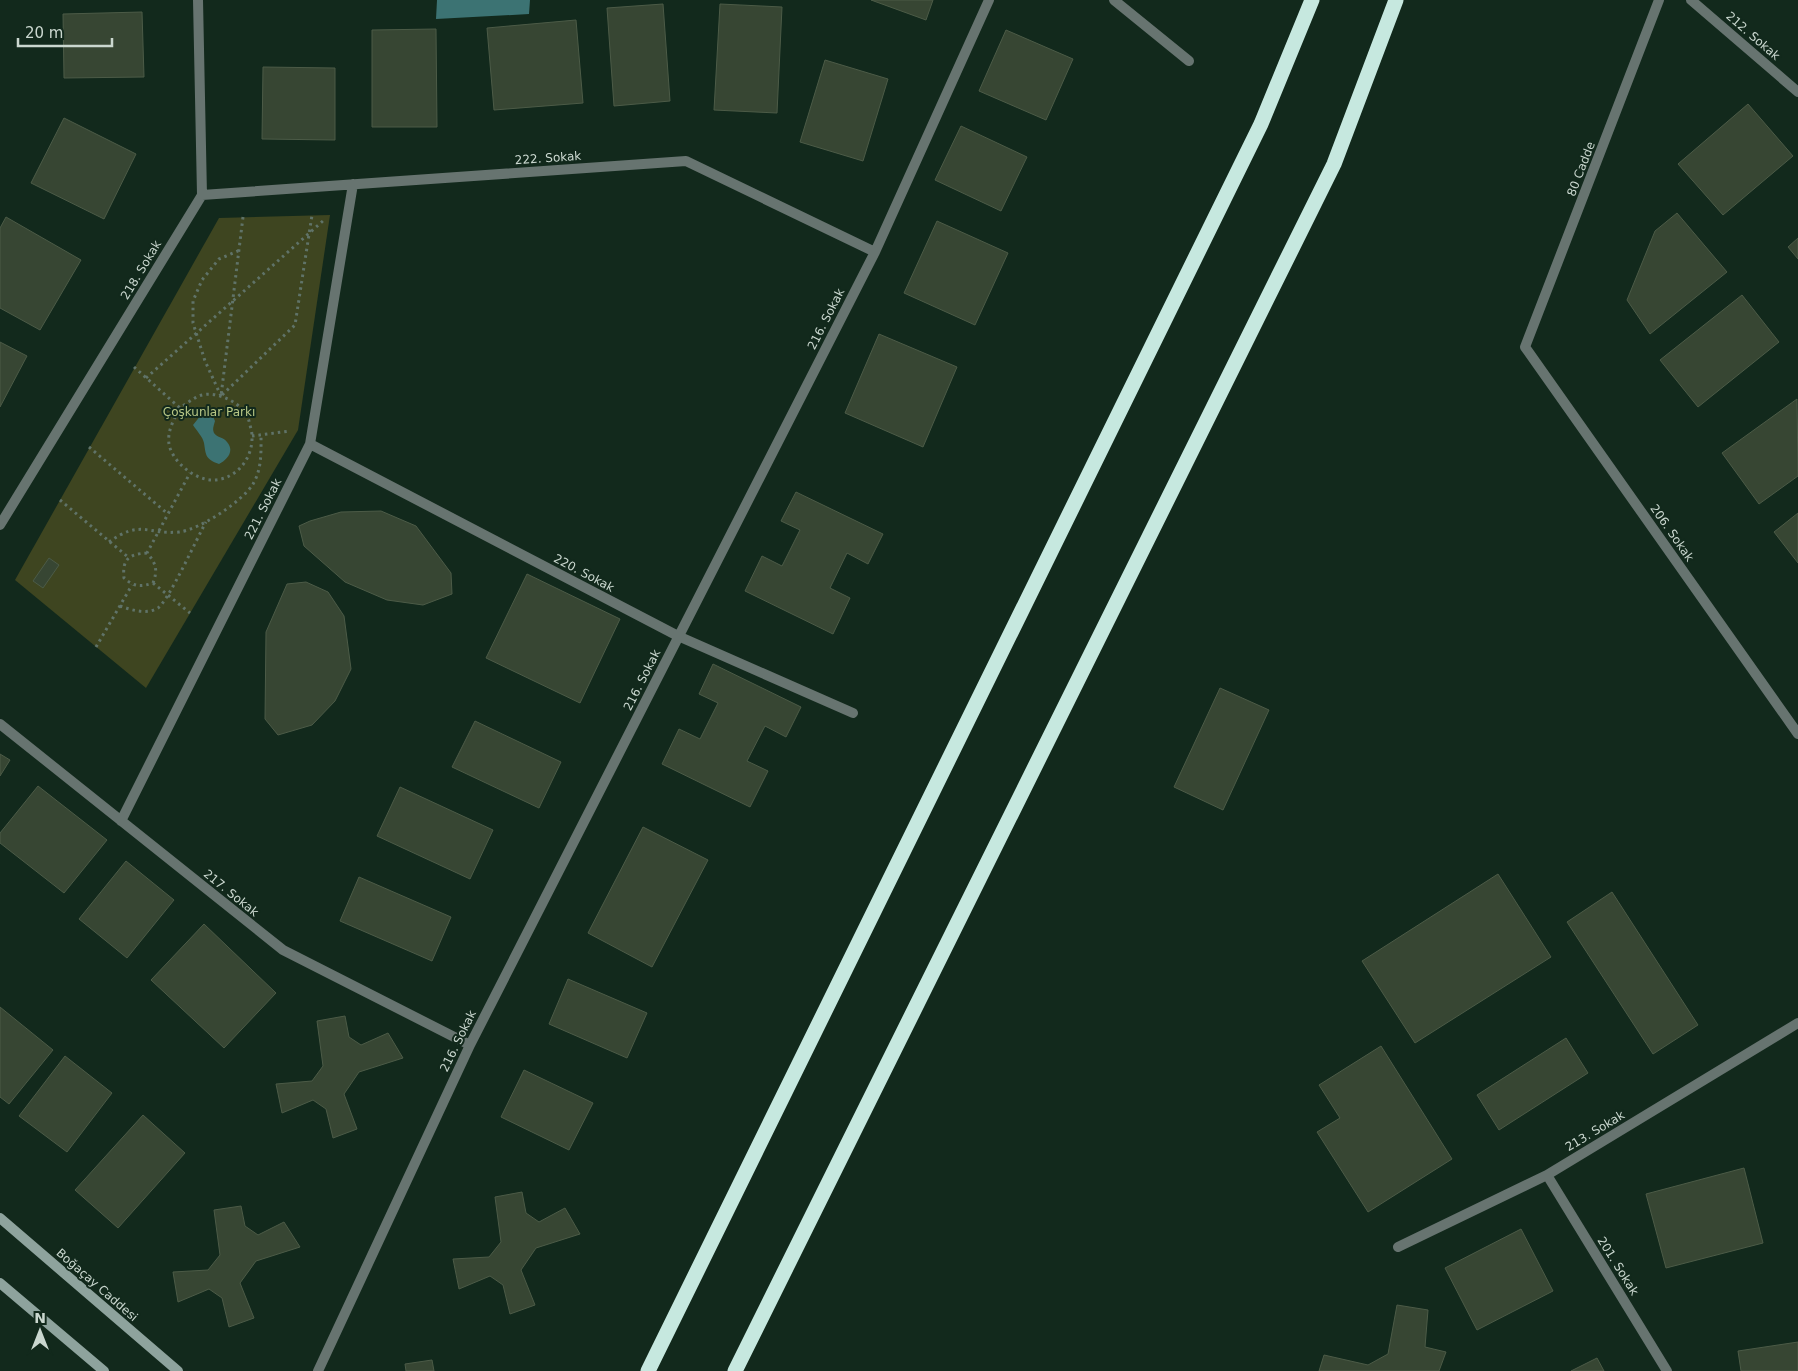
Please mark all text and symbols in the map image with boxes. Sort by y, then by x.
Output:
street label: 212. Sokak [1723,9,1783,63]
scale bar [18,15,111,47]
text: 20 m [25,24,63,42]
street label: 80 Cadde [1564,140,1598,198]
street label: 222. Sokak [514,149,582,167]
street label: 218. Sokak [118,238,164,302]
street label: 216. Sokak [805,286,847,352]
park label: Çoşkunlar Parkı [163,405,255,419]
street label: 221. Sokak [242,476,284,542]
street label: 206. Sokak [1647,502,1697,564]
street label: 220. Sokak [551,551,617,595]
street label: 216. Sokak [621,647,663,713]
street label: 217. Sokak [201,867,261,919]
street label: 216. Sokak [437,1008,479,1074]
street label: 213. Sokak [1563,1108,1627,1154]
street label: 201. Sokak [1594,1234,1642,1298]
street label: Boğaçay Caddesi [53,1246,141,1324]
north arrow [15,1306,65,1356]
text: N [34,1310,46,1326]

